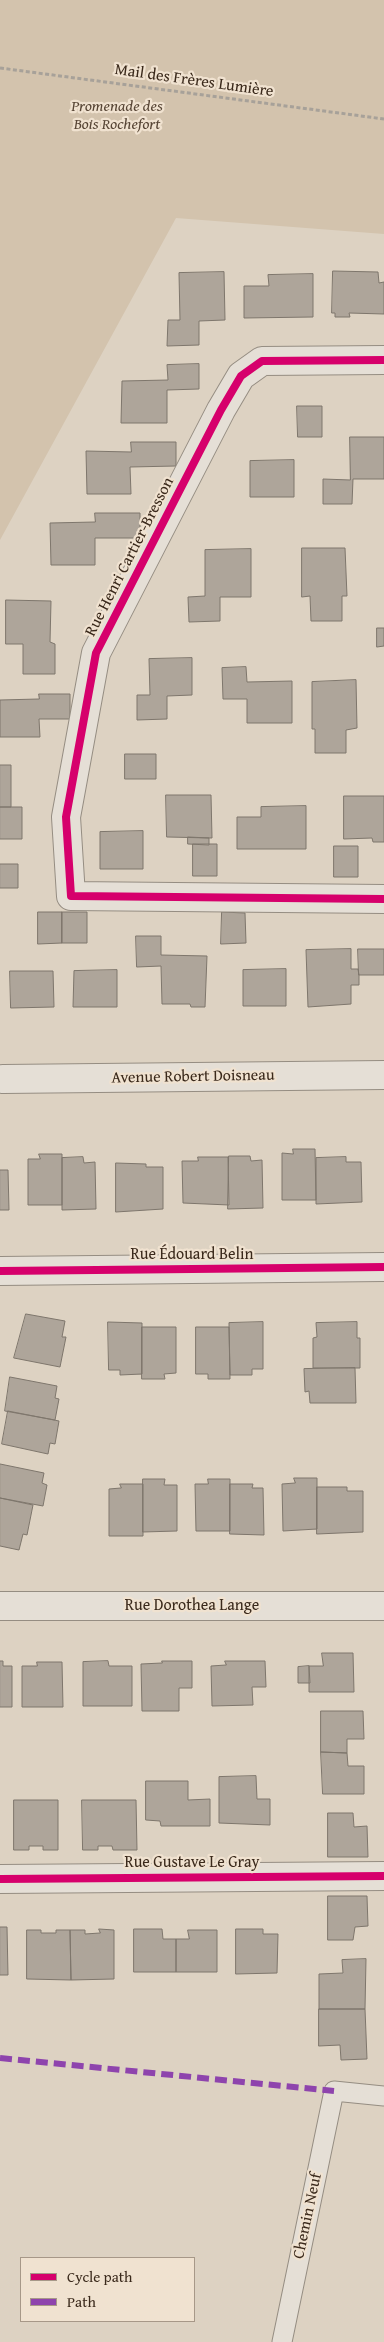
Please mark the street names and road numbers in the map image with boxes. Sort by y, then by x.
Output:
street label: Mail des Frères Lumière [113,60,275,102]
street label: Rue Henri Cartier-Bresson [81,474,179,640]
street label: Avenue Robert Doisneau [111,1066,275,1088]
street label: Rue Édouard Belin [131,1245,253,1265]
street label: Rue Dorothea Lange [125,1596,259,1616]
street label: Rue Gustave Le Gray [124,1853,260,1873]
street label: Chemin Neuf [290,2171,326,2261]

